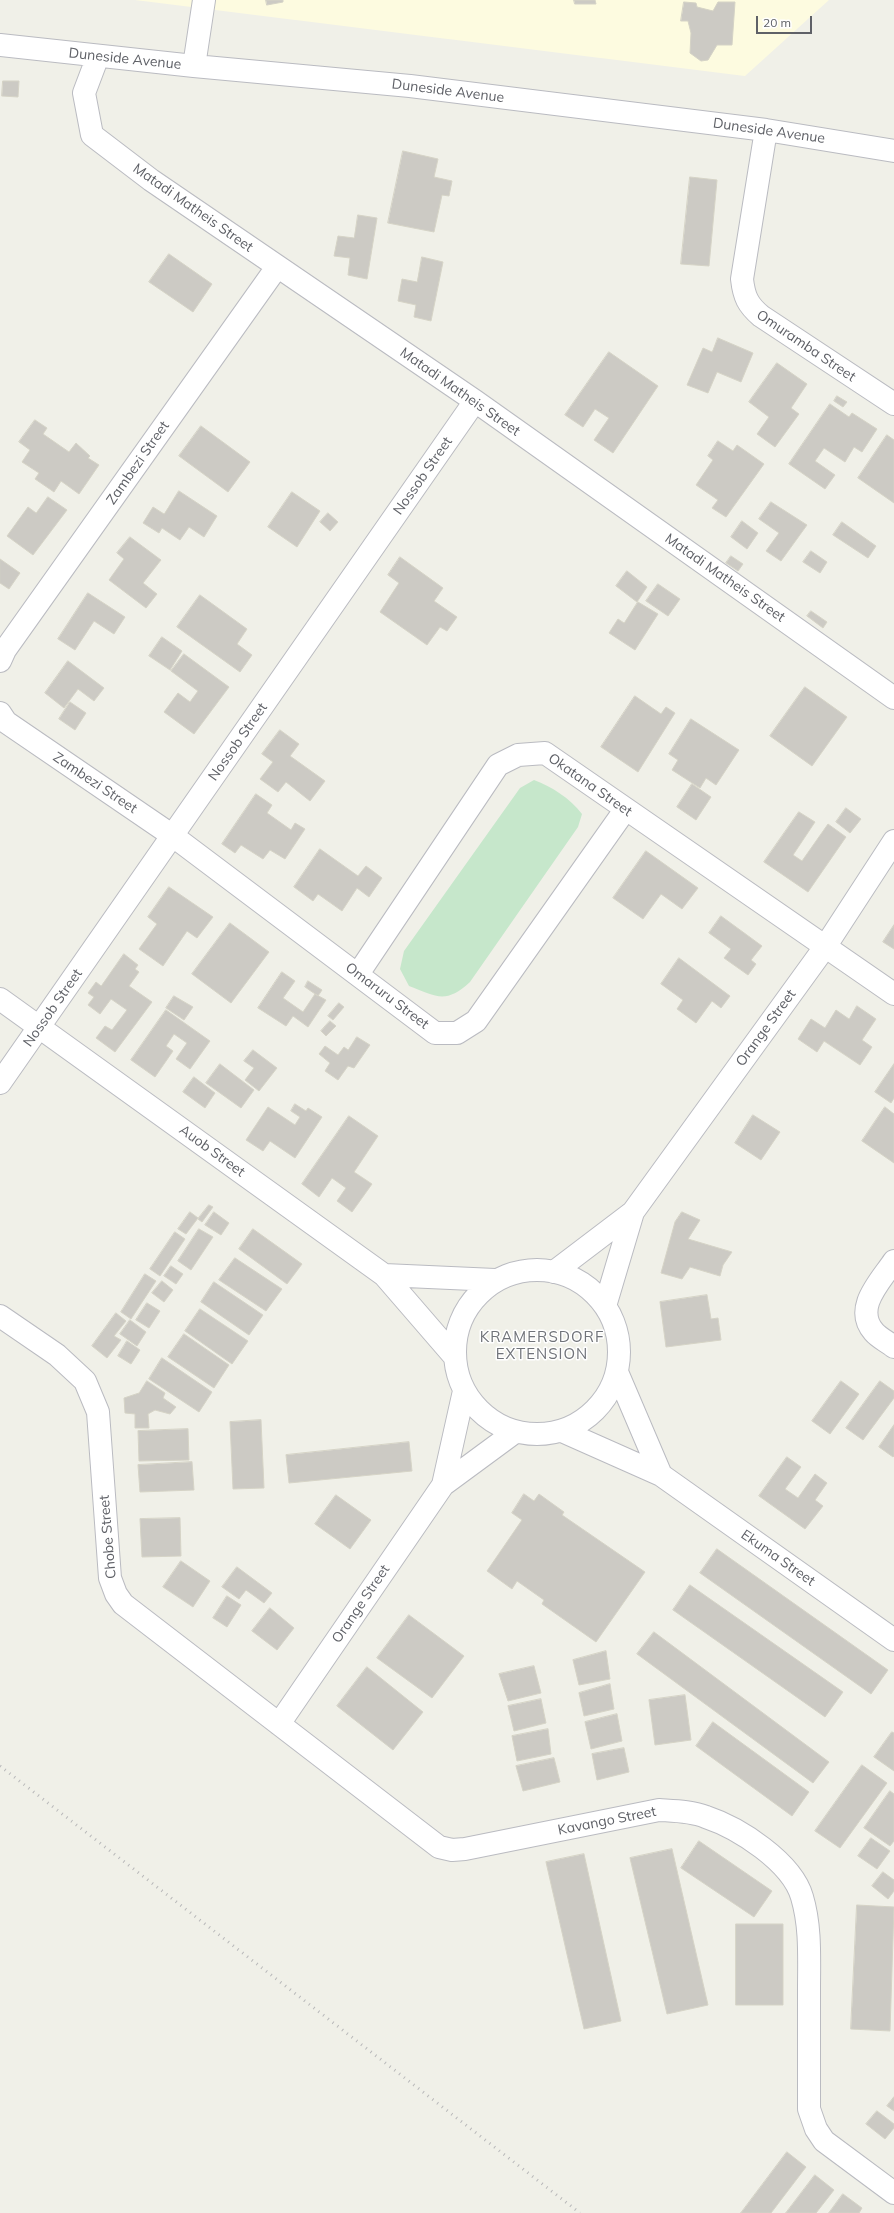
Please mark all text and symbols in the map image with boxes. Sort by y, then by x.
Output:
scale bar [758,8,814,34]
text: 20 m [763,15,791,30]
street label: Duneside Avenue [68,45,182,73]
street label: Duneside Avenue [391,76,505,106]
street label: Duneside Avenue [712,115,826,147]
street label: Matadi Matheis Street [130,160,256,256]
street label: Omuramba Street [753,307,859,385]
street label: Matadi Matheis Street [397,344,523,440]
street label: Zambezi Street [103,418,173,508]
street label: Nossob Street [390,434,456,518]
street label: Matadi Matheis Street [662,530,788,626]
street label: Nossob Street [205,700,271,784]
street label: Zambezi Street [50,749,140,817]
street label: Okatana Street [545,750,635,820]
street label: Omaruru Street [342,959,432,1033]
street label: Nossob Street [20,966,86,1050]
street label: Orange Street [733,986,799,1070]
street label: Auob Street [176,1122,248,1180]
district label: KRAMERSDORF EXTENSION [480,1328,604,1363]
street label: Chobe Street [96,1494,120,1580]
street label: Ekuma Street [738,1526,818,1590]
street label: Orange Street [329,1562,393,1646]
street label: Kavango Street [556,1803,658,1839]

